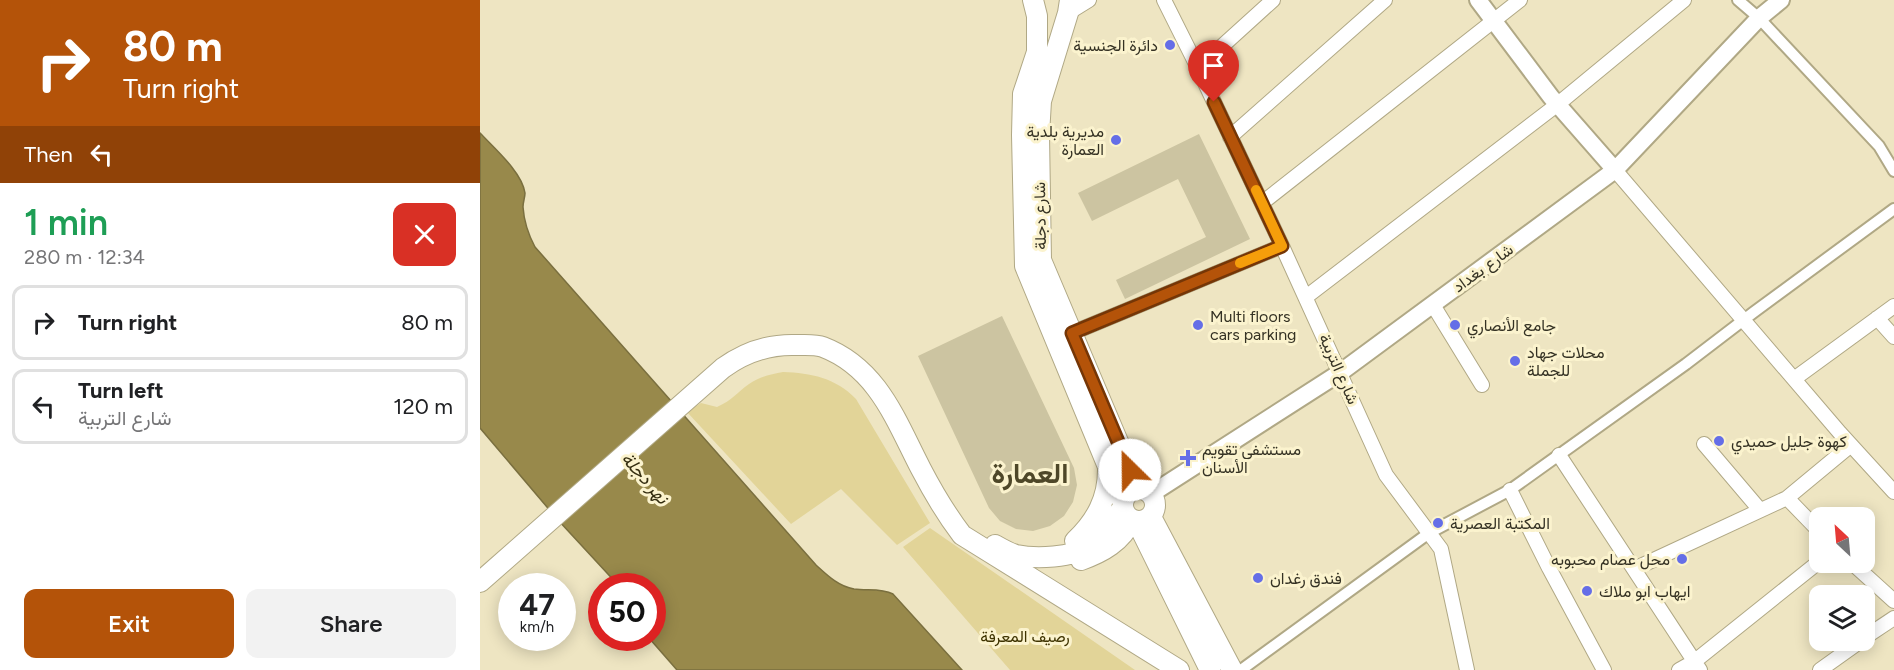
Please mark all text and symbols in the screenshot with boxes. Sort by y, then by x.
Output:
text: 80 m [123,21,223,72]
icon: right [24,24,102,102]
place label: دائرة الجنسية [1073,36,1158,56]
marker: دائرة الجنسية [1163,38,1177,52]
pin [1188,40,1239,102]
icon: arrive [1197,49,1230,82]
text: Turn right [123,72,239,105]
place label: مديرية بلدية العمارة [1026,122,1104,160]
marker: مديرية بلدية العمارة [1109,133,1123,147]
icon: left [85,138,118,171]
text: Then [24,141,73,168]
street label: شارع دجلة [1030,182,1052,250]
text: 1 min [24,201,108,244]
button: close [393,203,456,266]
street label: شارع بغداد [1449,240,1518,298]
text: 280 m · 12:34 [24,245,145,269]
icon: right [27,306,60,339]
place label: Multi floors cars parking [1210,307,1296,344]
text: Turn right [78,309,177,336]
text: 80 m [401,309,453,336]
place label: جامع الأنصاري [1467,316,1556,339]
marker: Multi floors cars parking [1191,318,1205,332]
marker: جامع الأنصاري [1448,318,1462,332]
street label: شارع التربية [1313,331,1363,408]
place label: محلات جهاد للجملة [1527,343,1605,380]
marker: محلات جهاد للجملة [1508,354,1522,368]
text: Turn left [78,377,164,404]
icon: left [27,390,60,423]
text: 120 m [393,393,453,420]
text: شارع التربية [78,406,172,430]
place label: كهوة جليل حميدي [1731,432,1847,455]
marker: كهوة جليل حميدي [1712,434,1726,448]
position arrow [1098,438,1162,502]
place label: مستشفى تقويم الأسنان [1202,440,1301,477]
water label: نهر دجلة [617,448,674,509]
marker: مستشفى تقويم الأسنان [1179,449,1197,467]
district label: العمارة [991,456,1069,491]
north arrow [1809,507,1875,573]
map controls [1809,507,1875,651]
place label: المكتبة العصرية [1450,514,1550,534]
marker: المكتبة العصرية [1431,516,1445,530]
place label: محل عصام محبوبه [1551,550,1670,570]
marker: محل عصام محبوبه [1675,552,1689,566]
place label: فندق رغدان [1270,569,1342,589]
marker: فندق رغدان [1251,571,1265,585]
speed limit sign: 50 [588,573,666,651]
place label: ايهاب ابو ملاك [1599,582,1690,602]
marker: ايهاب ابو ملاك [1580,584,1594,598]
button: layers [1809,585,1875,651]
text: 47 [519,586,555,623]
button: Exit [24,589,234,658]
button: Share [246,589,456,658]
text: km/h [520,618,554,636]
park label: رصيف المعرفة [980,627,1070,647]

